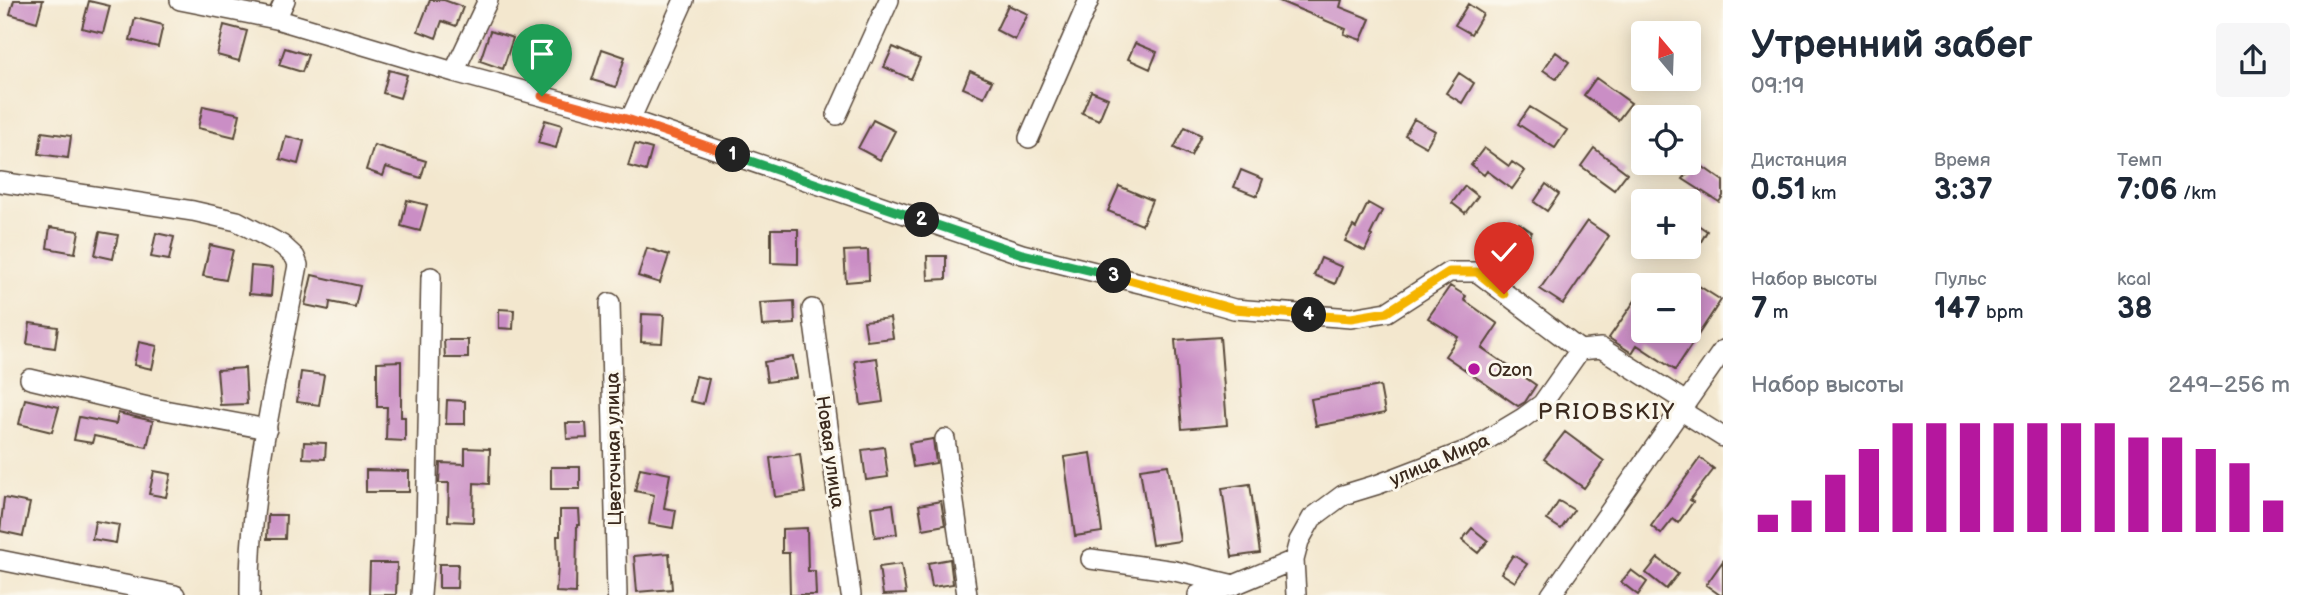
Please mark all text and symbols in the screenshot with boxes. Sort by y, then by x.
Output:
north arrow [1631,21,1701,91]
map controls [1631,21,1701,343]
text: Утренний забег [1751,23,2033,68]
button: share [2216,23,2290,97]
pin [512,24,572,96]
icon: arrive [523,35,561,73]
text: 09:19 [1751,72,1805,100]
button: locate [1631,105,1701,175]
pin: 1 [716,138,750,172]
text: 1 [729,143,737,166]
text: Дистанция [1751,149,1847,172]
text: Время [1934,149,1990,172]
text: Темп [2117,149,2162,172]
text: 0.51 [1751,172,1806,208]
text: 3:37 [1934,172,1993,208]
text: 7:06 [2117,172,2178,208]
text: km [1806,182,1836,205]
text: /km [2178,182,2216,205]
button: + [1631,189,1701,259]
pin: 2 [904,202,940,238]
text: 2 [916,208,927,231]
pin [1474,222,1534,294]
icon: check [1485,233,1523,271]
pin: 3 [1096,258,1132,294]
text: 3 [1108,264,1119,287]
text: Набор высоты [1751,268,1877,291]
text: Пульс [1934,268,1987,291]
text: kcal [2117,268,2151,291]
button: − [1631,273,1701,343]
text: 7 [1751,291,1768,327]
text: 147 [1934,291,1981,327]
text: 38 [2117,291,2153,327]
pin: 4 [1292,298,1326,332]
text: m [1768,301,1788,324]
text: bpm [1981,301,2023,324]
text: 4 [1303,303,1314,326]
place label: Ozon [1488,359,1533,382]
marker: Ozon [1466,361,1482,377]
text: Набор высоты [1751,371,1904,399]
text: 249–256 m [2168,371,2290,399]
street label: Цветочная улица [602,372,627,526]
street label: Новая улица [810,394,849,510]
district label: PRIOBSKIY [1538,398,1676,426]
street label: улица Мира [1386,429,1493,492]

